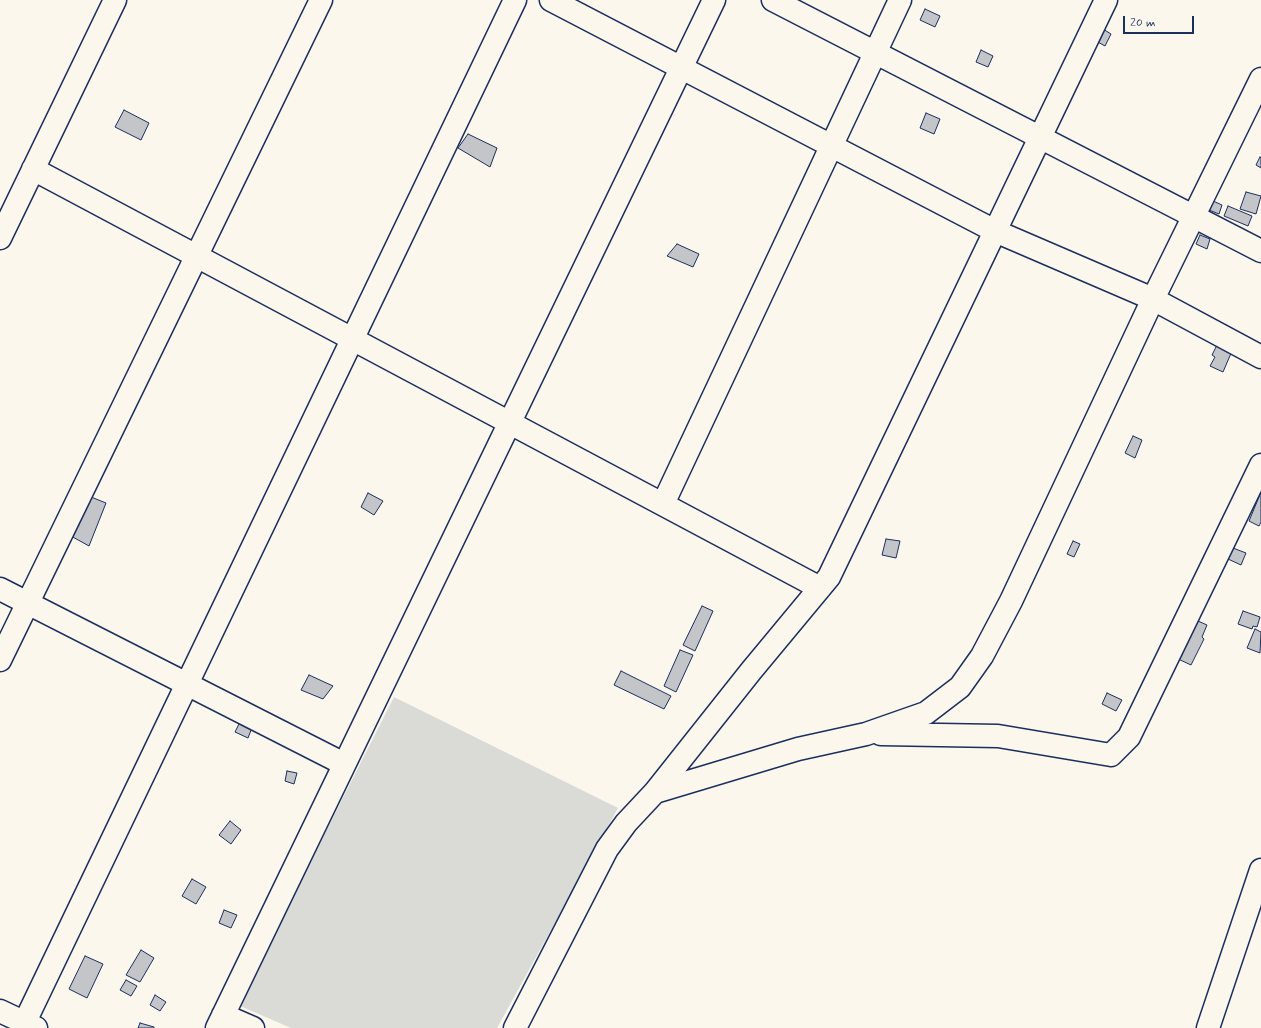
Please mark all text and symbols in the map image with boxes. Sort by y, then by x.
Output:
scale bar [1125,8,1196,34]
text: 20 m [1130,15,1156,31]

